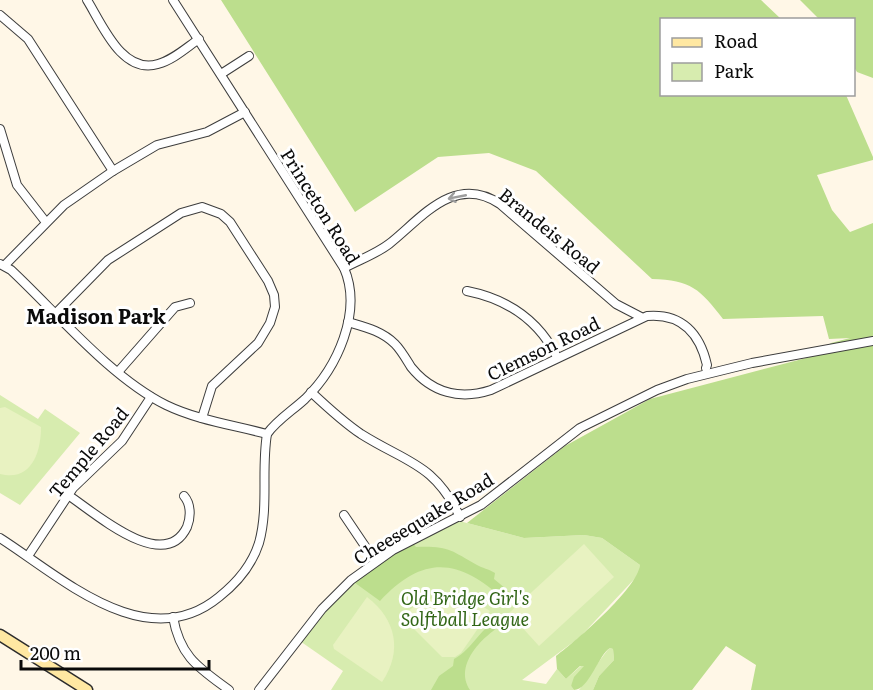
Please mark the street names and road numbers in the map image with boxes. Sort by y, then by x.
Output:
street label: Princeton Road [275,143,367,269]
street label: Brandeis Road [494,181,606,279]
street label: Clemson Road [482,309,604,387]
street label: Temple Road [42,401,134,503]
street label: Cheesequake Road [348,465,498,571]

